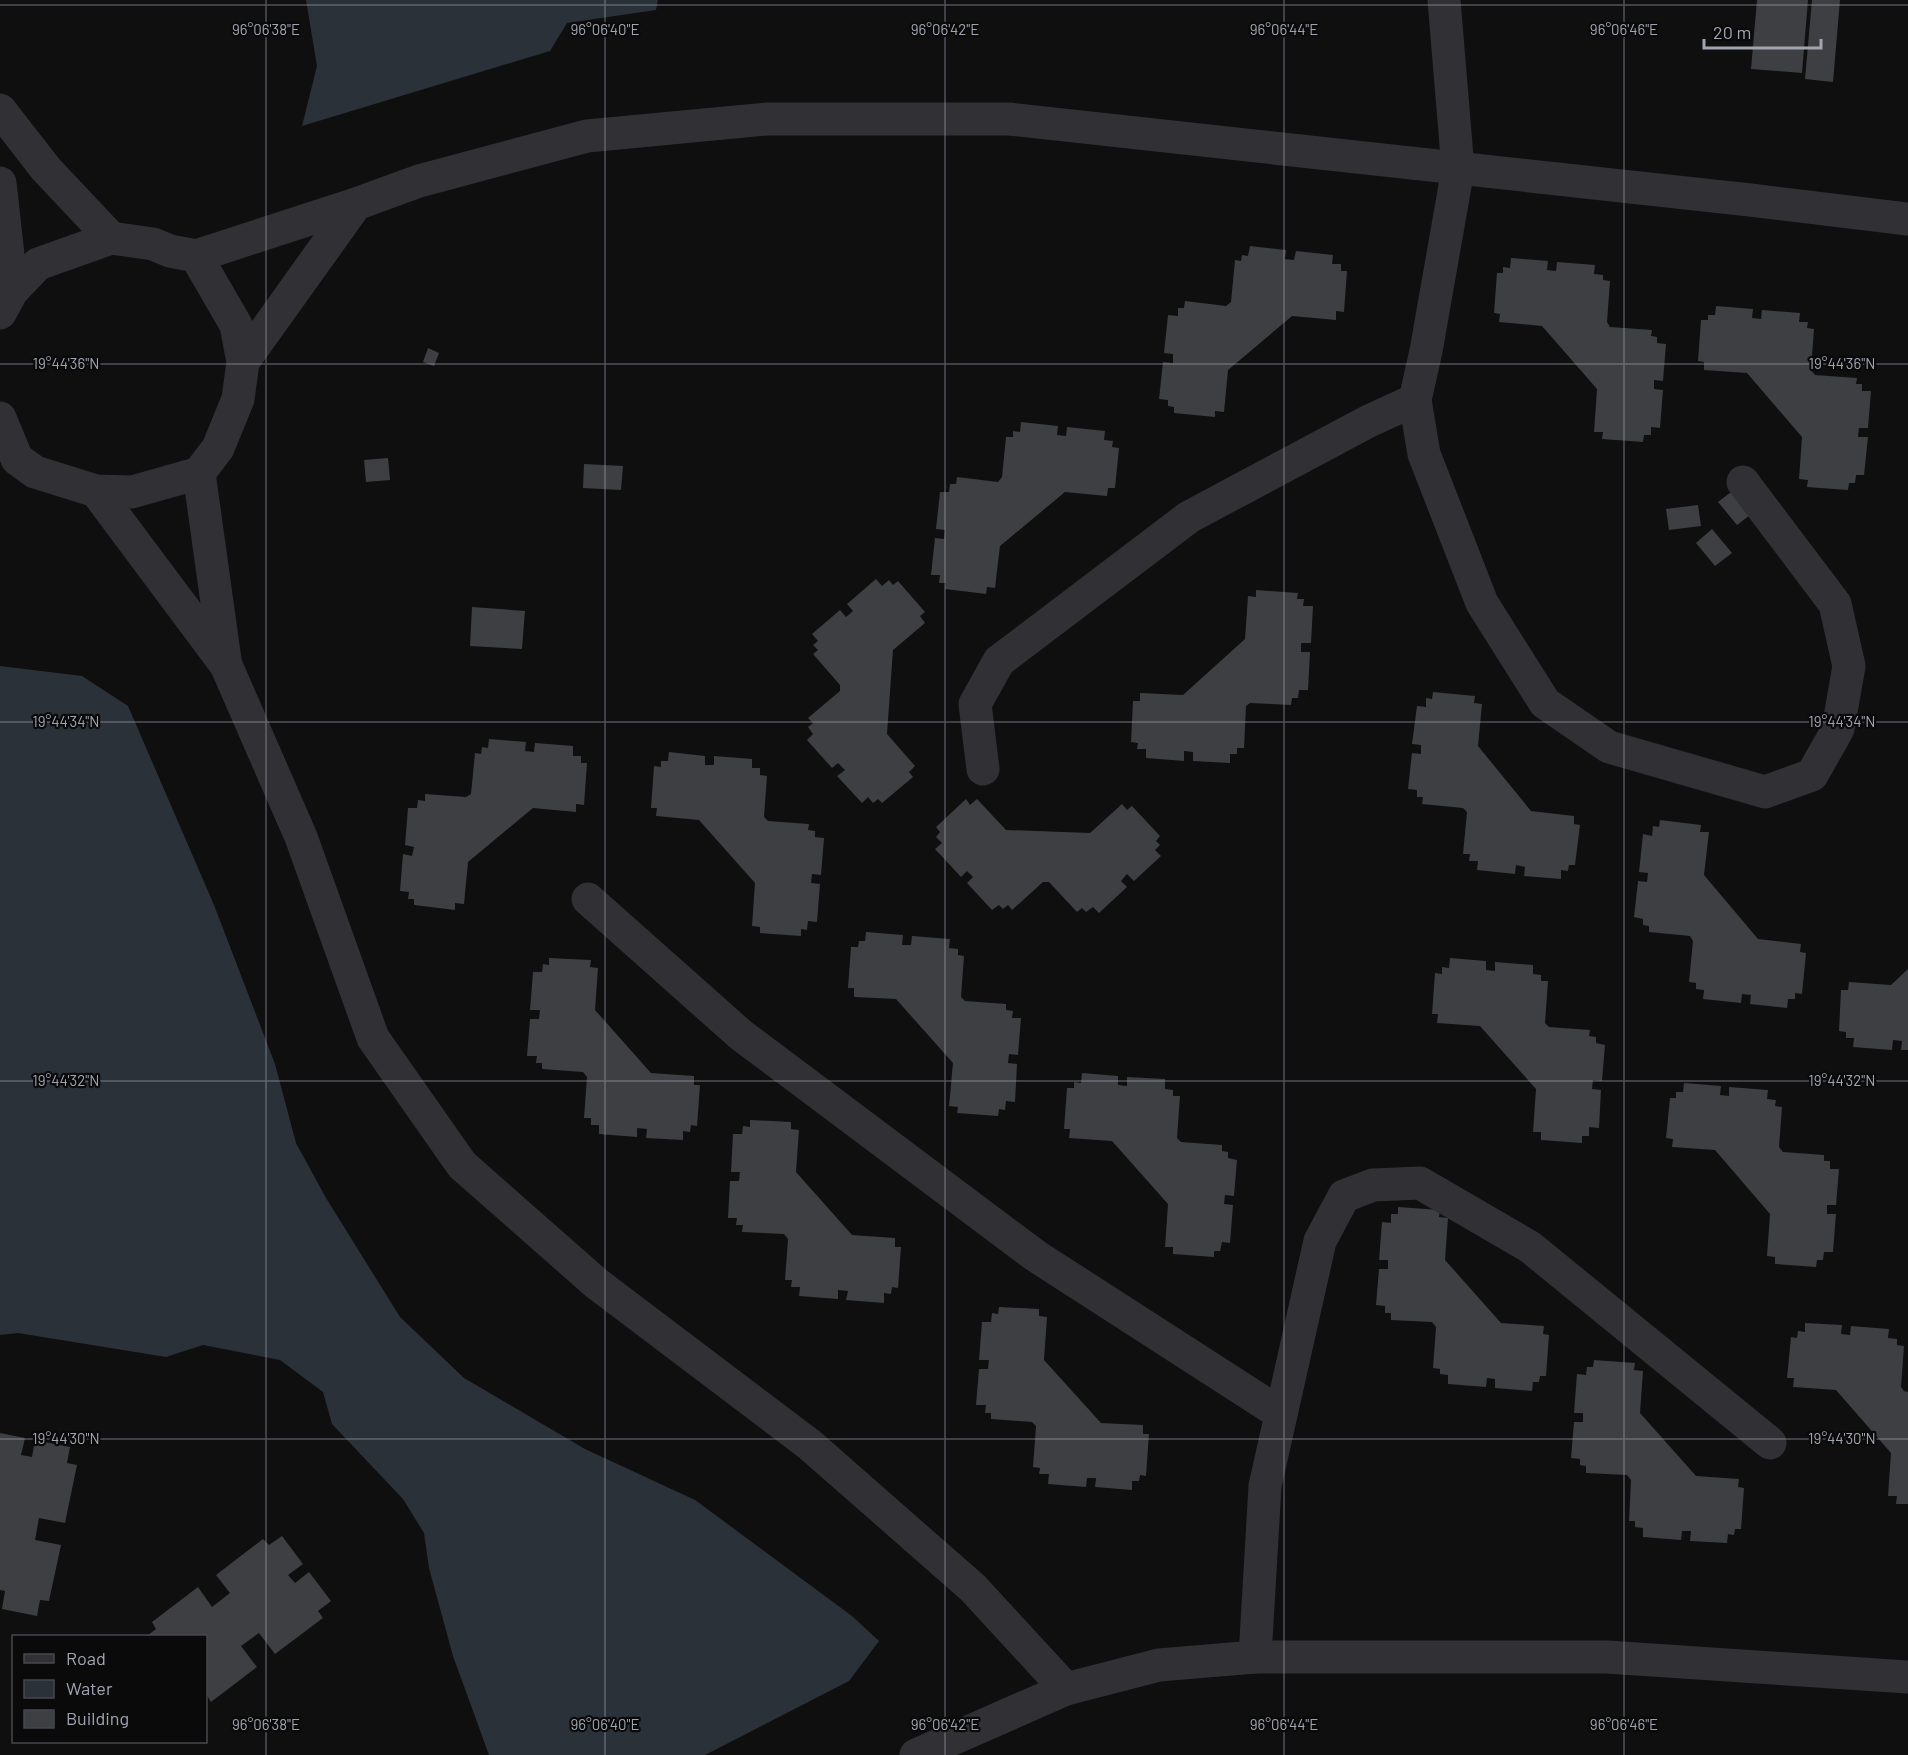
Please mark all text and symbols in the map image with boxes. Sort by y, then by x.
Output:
scale bar [1704,12,1821,50]
text: 96°06'38"E [232,20,300,38]
text: 96°06'40"E [570,20,640,38]
text: 96°06'42"E [911,20,979,38]
text: 96°06'44"E [1250,20,1318,38]
text: 96°06'46"E [1590,20,1658,38]
text: 20 m [1713,21,1751,43]
text: 19°44'36"N [33,354,99,372]
text: 19°44'36"N [1809,354,1875,372]
text: 19°44'34"N [33,712,99,730]
text: 19°44'34"N [1809,712,1875,730]
text: 19°44'32"N [33,1071,99,1089]
text: 19°44'32"N [1809,1071,1875,1089]
text: 19°44'30"N [32,1429,100,1447]
text: 19°44'30"N [1808,1429,1876,1447]
legend [12,1635,207,1743]
text: Road [66,1647,106,1669]
text: Water [66,1677,113,1699]
text: Building [66,1707,129,1729]
text: 96°06'38"E [232,1715,300,1733]
text: 96°06'40"E [570,1715,640,1733]
text: 96°06'42"E [911,1715,979,1733]
text: 96°06'44"E [1250,1715,1318,1733]
text: 96°06'46"E [1590,1715,1658,1733]

